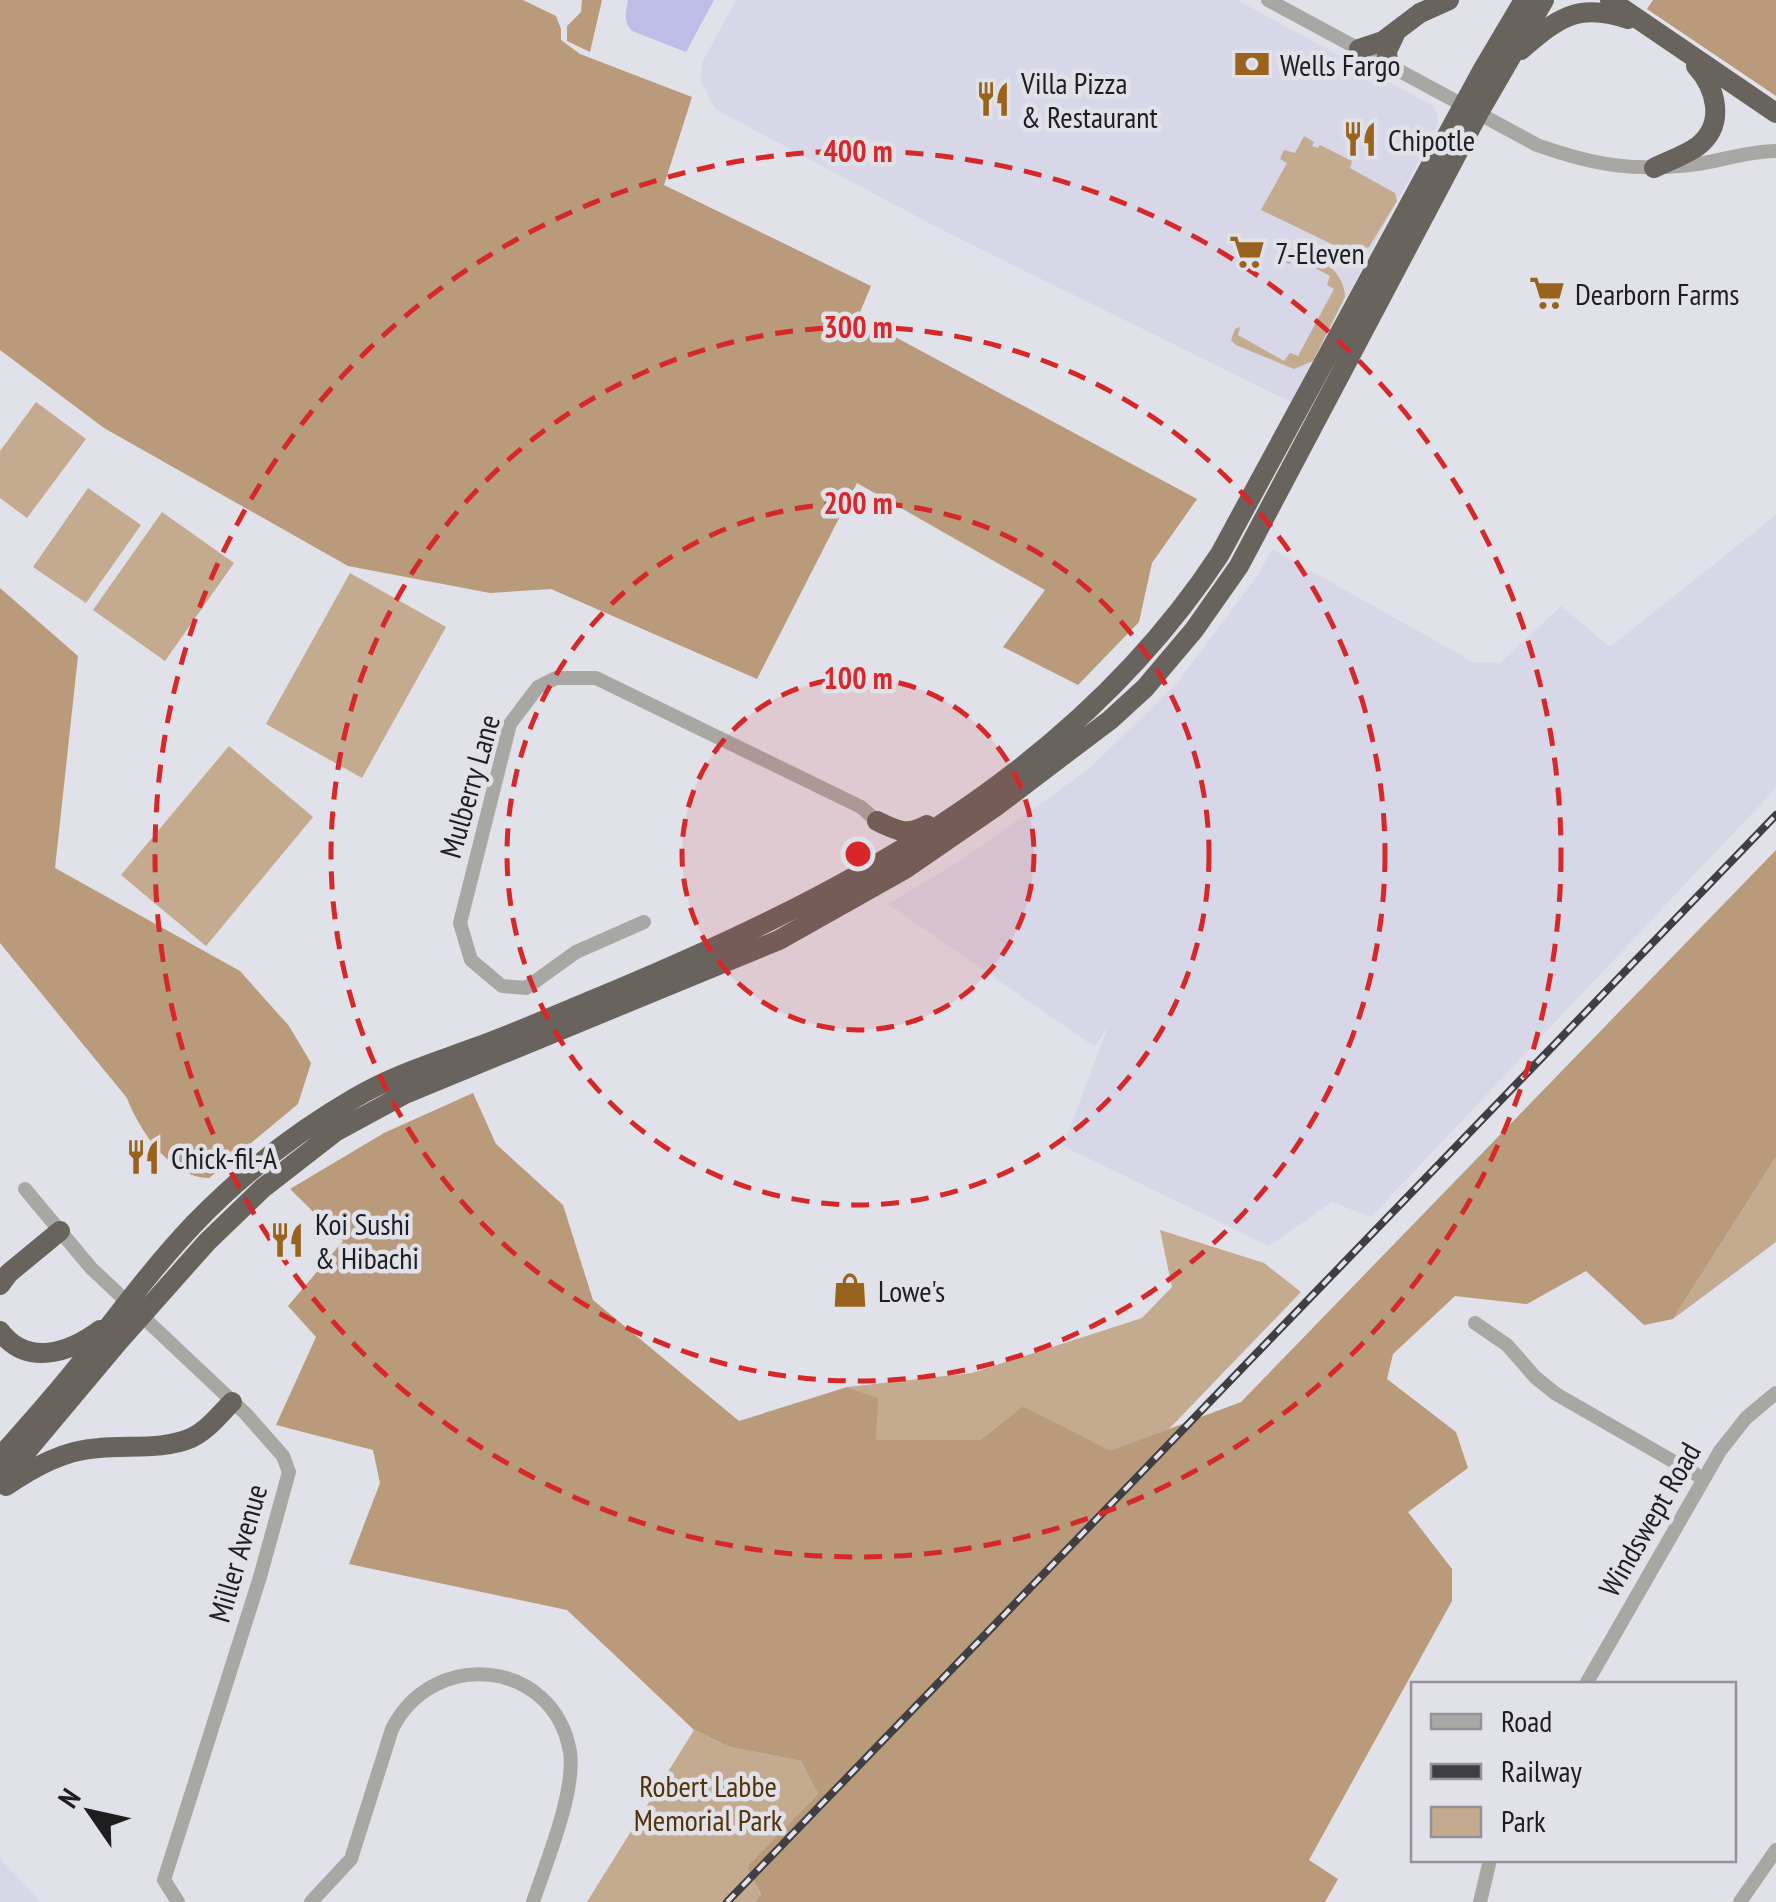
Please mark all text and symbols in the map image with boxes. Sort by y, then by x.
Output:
bank icon: Wells Fargo [1233,45,1271,83]
place label: Wells Fargo [1280,45,1400,84]
place label: Villa Pizza & Restaurant [1020,63,1158,136]
restaurant icon: Villa Pizza & Restaurant [974,80,1012,118]
restaurant icon: Chipotle [1341,120,1379,158]
place label: Chipotle [1388,120,1475,159]
text: 400 m [823,131,893,170]
supermarket icon: 7-Eleven [1228,233,1266,271]
place label: 7-Eleven [1275,233,1365,272]
supermarket icon: Dearborn Farms [1528,274,1566,312]
place label: Dearborn Farms [1575,274,1739,313]
text: 300 m [823,307,893,346]
text: 200 m [823,483,893,522]
text: 100 m [823,658,893,697]
street label: Mulberry Lane [430,710,508,862]
centre of rings [840,836,876,872]
restaurant icon: Chick-fil-A [124,1138,162,1176]
place label: Chick-fil-A [171,1138,278,1177]
place label: Koi Sushi & Hibachi [315,1204,419,1277]
restaurant icon: Koi Sushi & Hibachi [268,1221,306,1259]
shop icon: Lowe's [831,1271,869,1309]
place label: Lowe's [878,1271,945,1310]
street label: Windswept Road [1589,1435,1709,1603]
street label: Miller Avenue [199,1480,275,1626]
legend [1411,1682,1736,1862]
text: Road [1501,1701,1552,1740]
text: Railway [1501,1751,1583,1790]
north arrow [40,1762,140,1862]
park label: Robert Labbe Memorial Park [634,1766,783,1839]
text: N [49,1781,88,1814]
text: Park [1501,1801,1546,1840]

